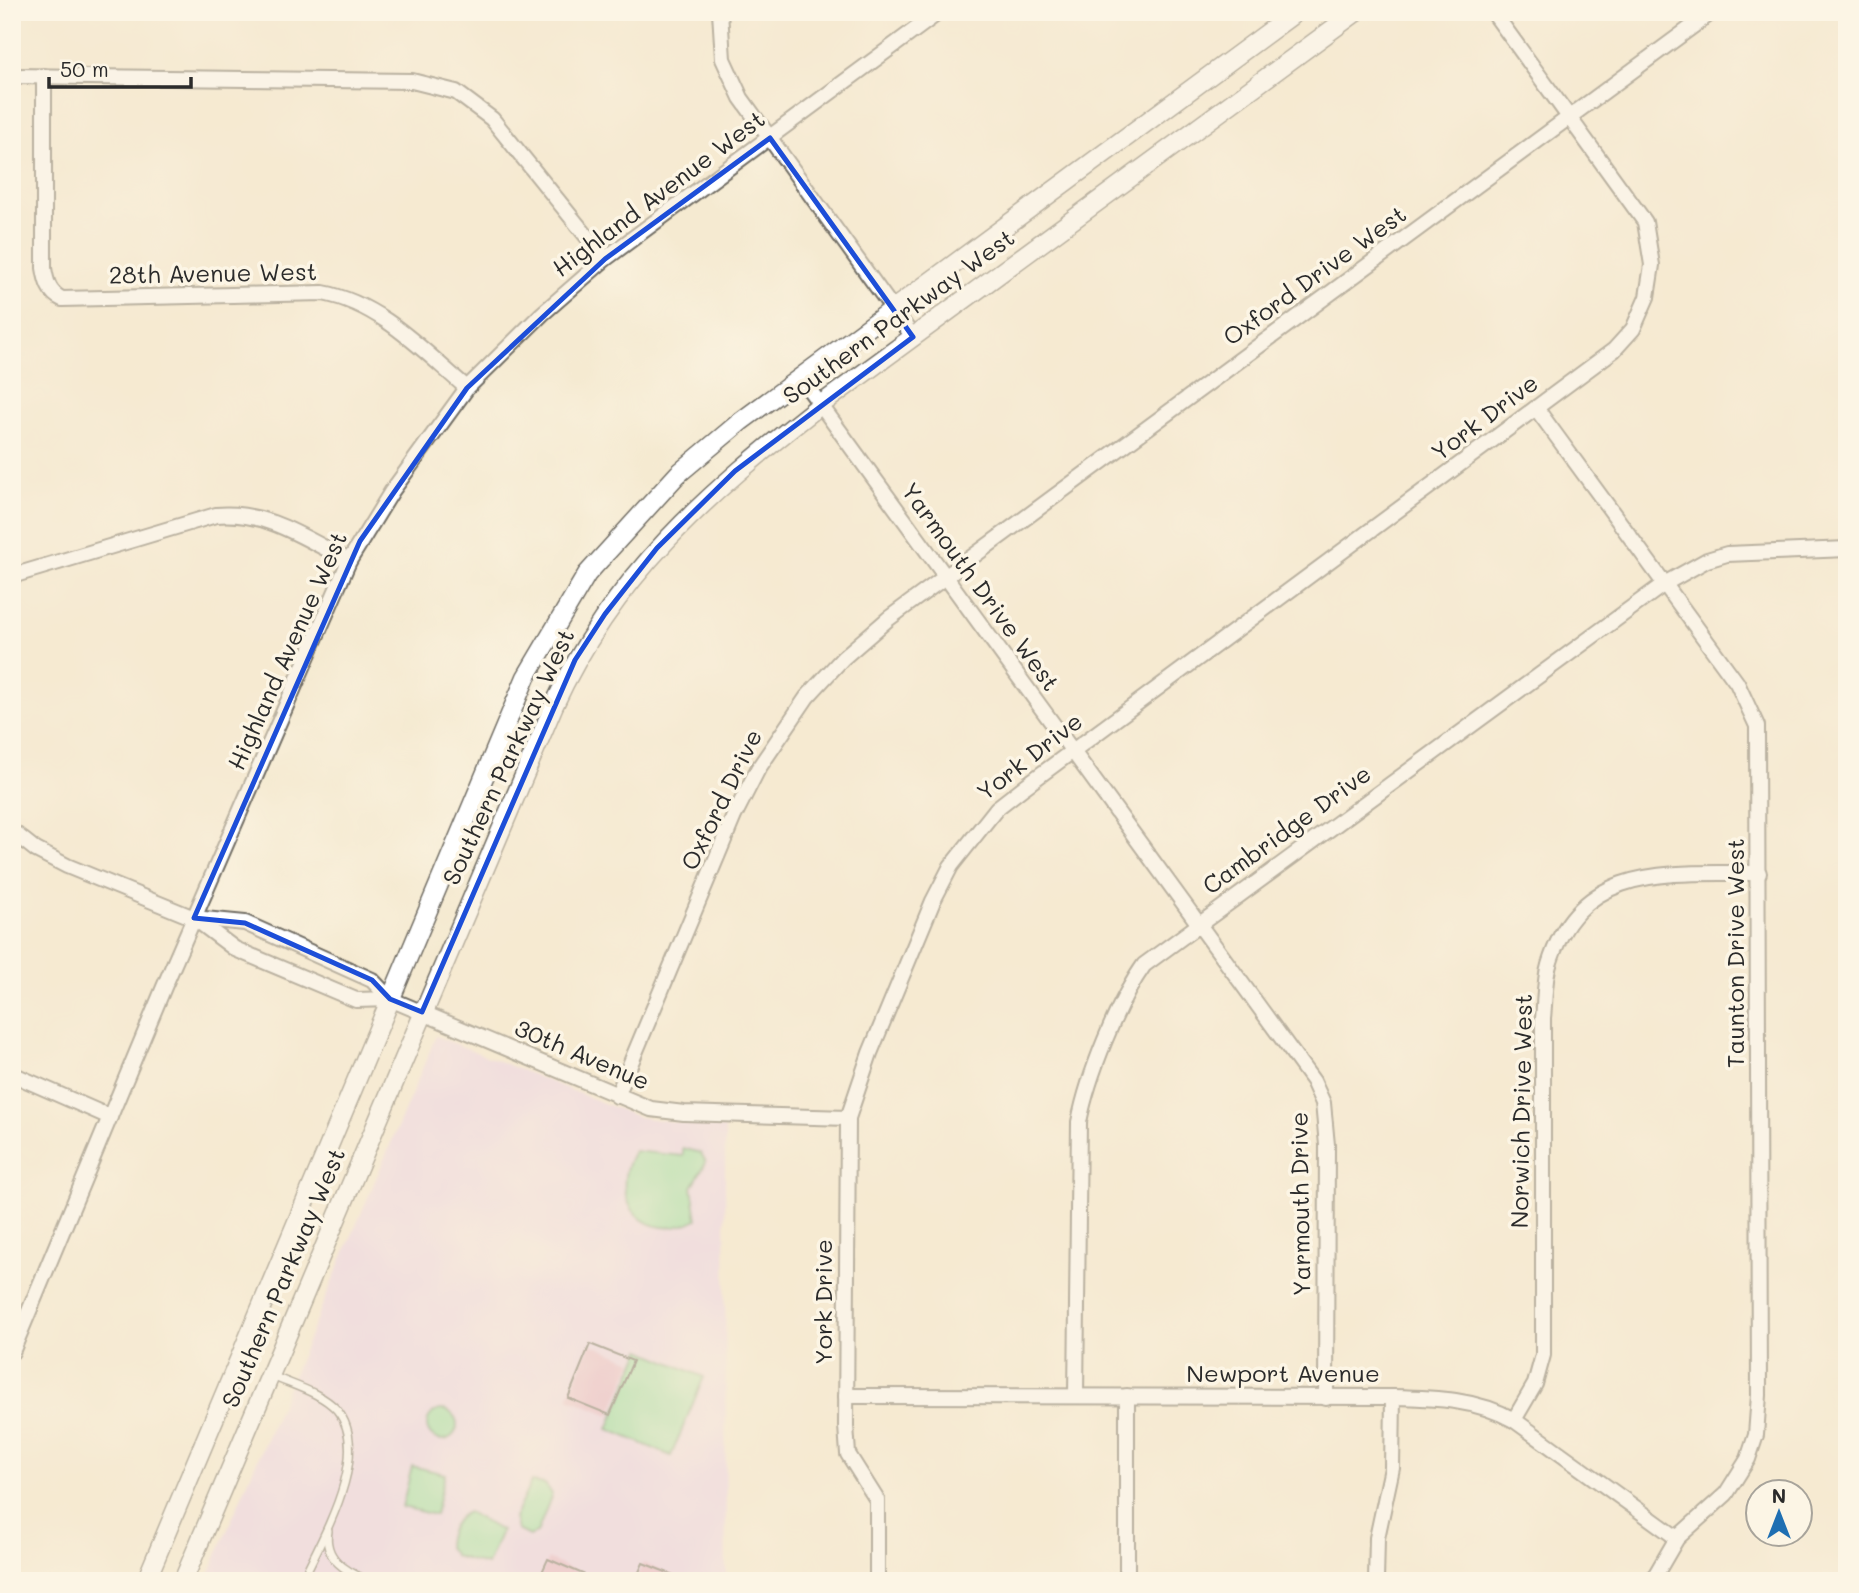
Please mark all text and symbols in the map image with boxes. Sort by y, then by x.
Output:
scale bar [49,46,191,90]
text: 50 m [60,55,109,82]
street label: Highland Avenue West [546,103,770,283]
street label: Oxford Drive West [1216,198,1412,352]
street label: Southern Parkway West [776,221,1020,410]
street label: 28th Avenue West [108,255,318,290]
street label: York Drive [1425,367,1544,467]
street label: Yarmouth Drive West [895,476,1067,696]
street label: Highland Avenue West [220,526,353,775]
street label: Southern Parkway West [435,623,581,889]
street label: York Drive [970,705,1088,807]
street label: Oxford Drive [673,724,768,875]
street label: Cambridge Drive [1196,757,1377,900]
street label: Taunton Drive West [1719,838,1750,1068]
street label: Norwich Drive West [1503,993,1538,1229]
street label: 30th Avenue [510,1011,655,1096]
street label: Yarmouth Drive [1282,1112,1317,1296]
street label: Southern Parkway West [214,1143,351,1412]
street label: York Drive [807,1239,838,1365]
street label: Newport Avenue [1186,1357,1380,1388]
north arrow [1744,1478,1814,1548]
text: N [1772,1483,1786,1508]

